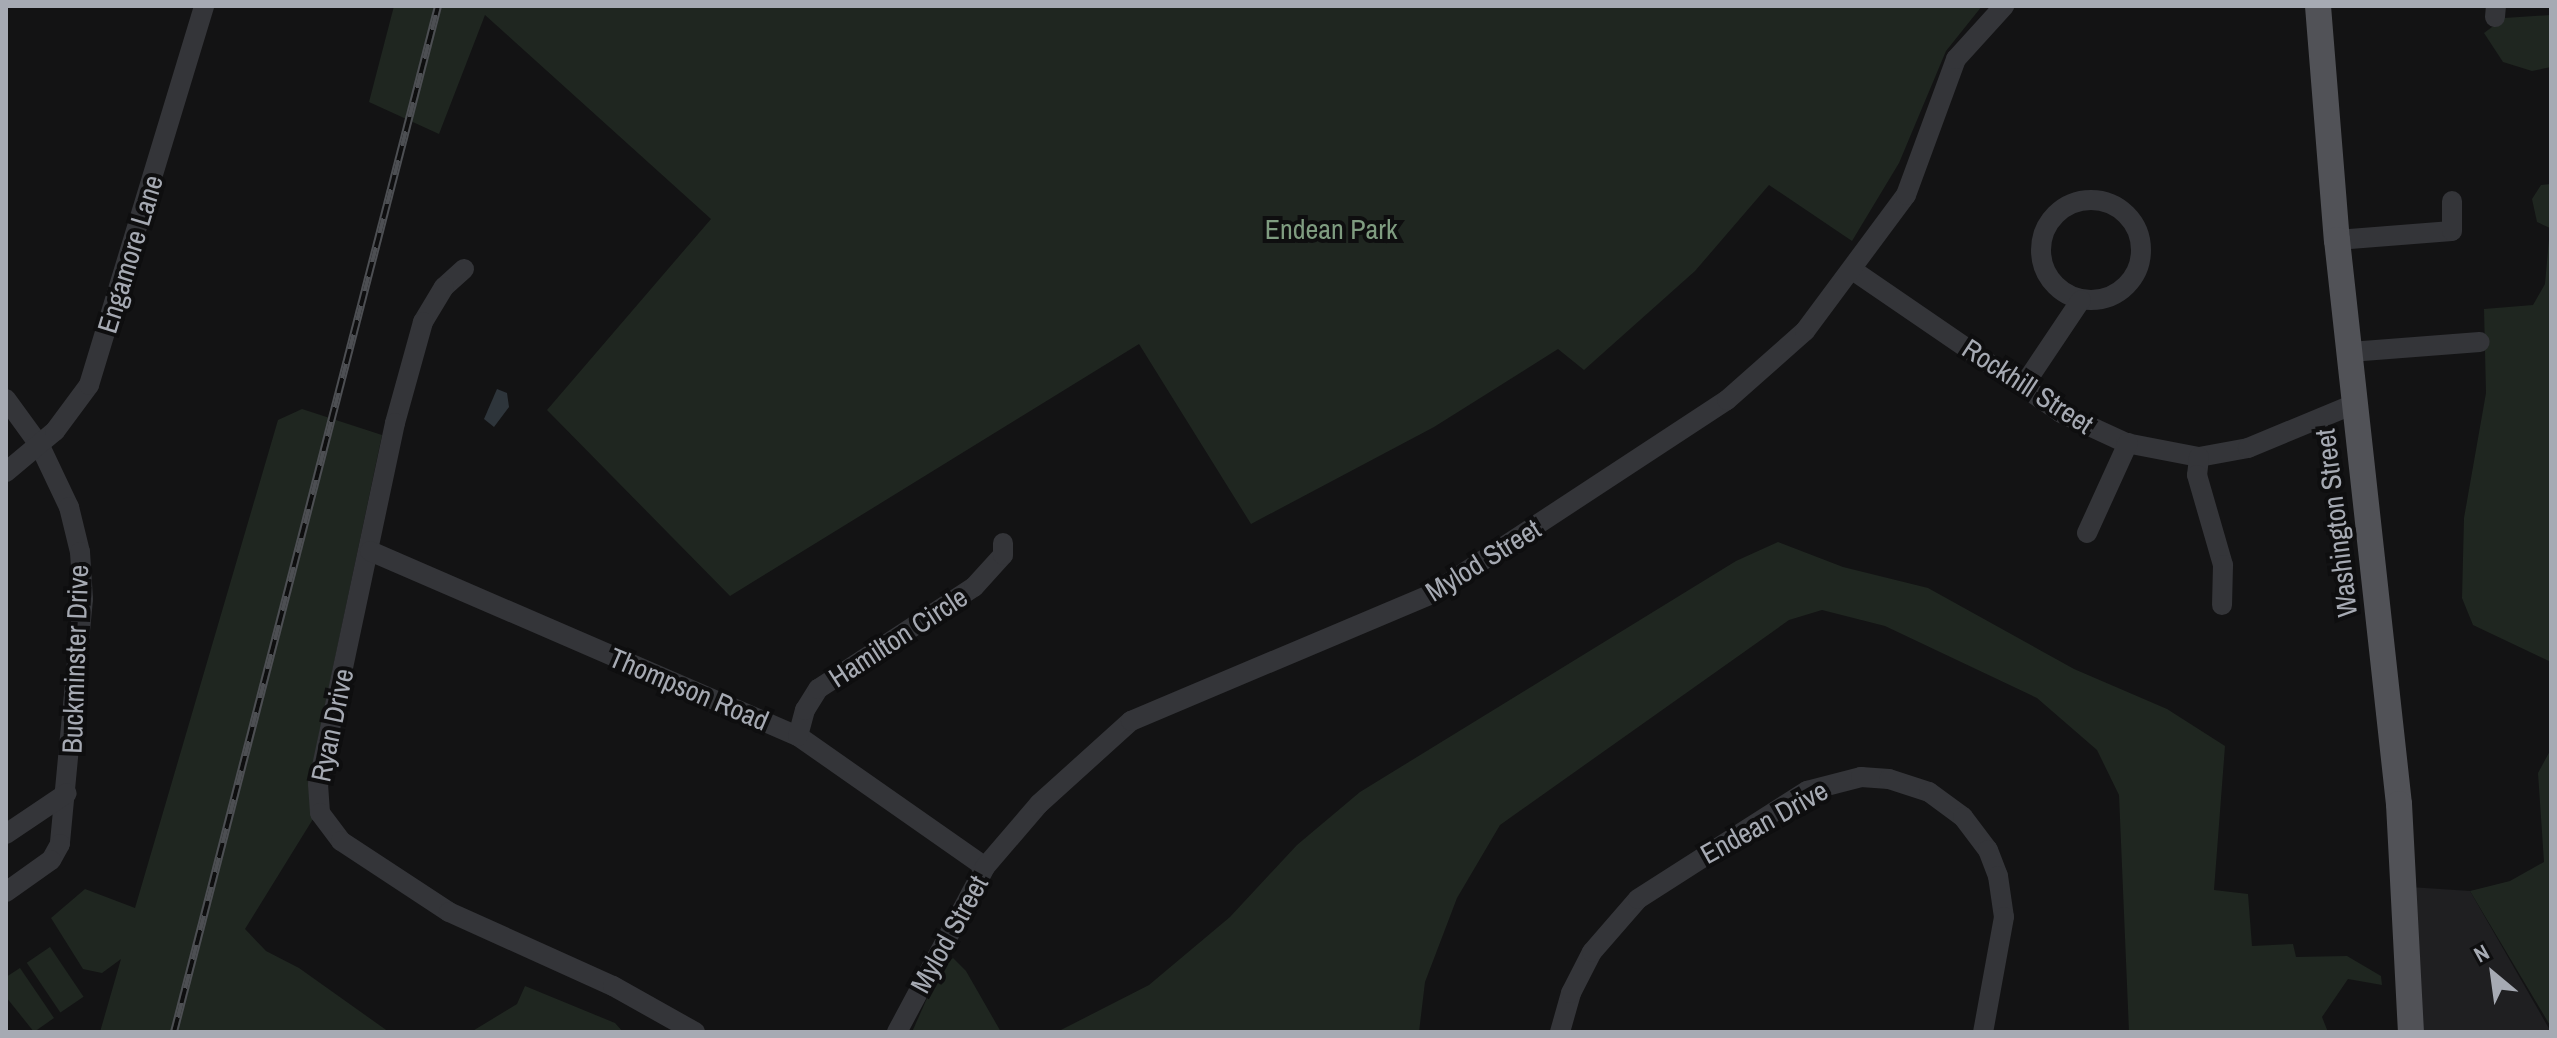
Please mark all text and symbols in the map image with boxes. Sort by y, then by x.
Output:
street label: Engamore Lane [90,171,170,337]
park label: Endean Park [1265,212,1397,246]
street label: Rockhill Street [1956,331,2100,441]
street label: Washington Street [2308,427,2364,619]
street label: Mylod Street [1419,512,1547,608]
street label: Buckminster Drive [55,564,95,754]
street label: Hamilton Circle [823,580,973,694]
street label: Thompson Road [604,640,774,738]
street label: Ryan Drive [304,665,360,785]
street label: Endean Drive [1694,773,1834,871]
street label: Mylod Street [903,869,995,999]
north arrow [2453,934,2533,1014]
text: N [2468,937,2494,969]

